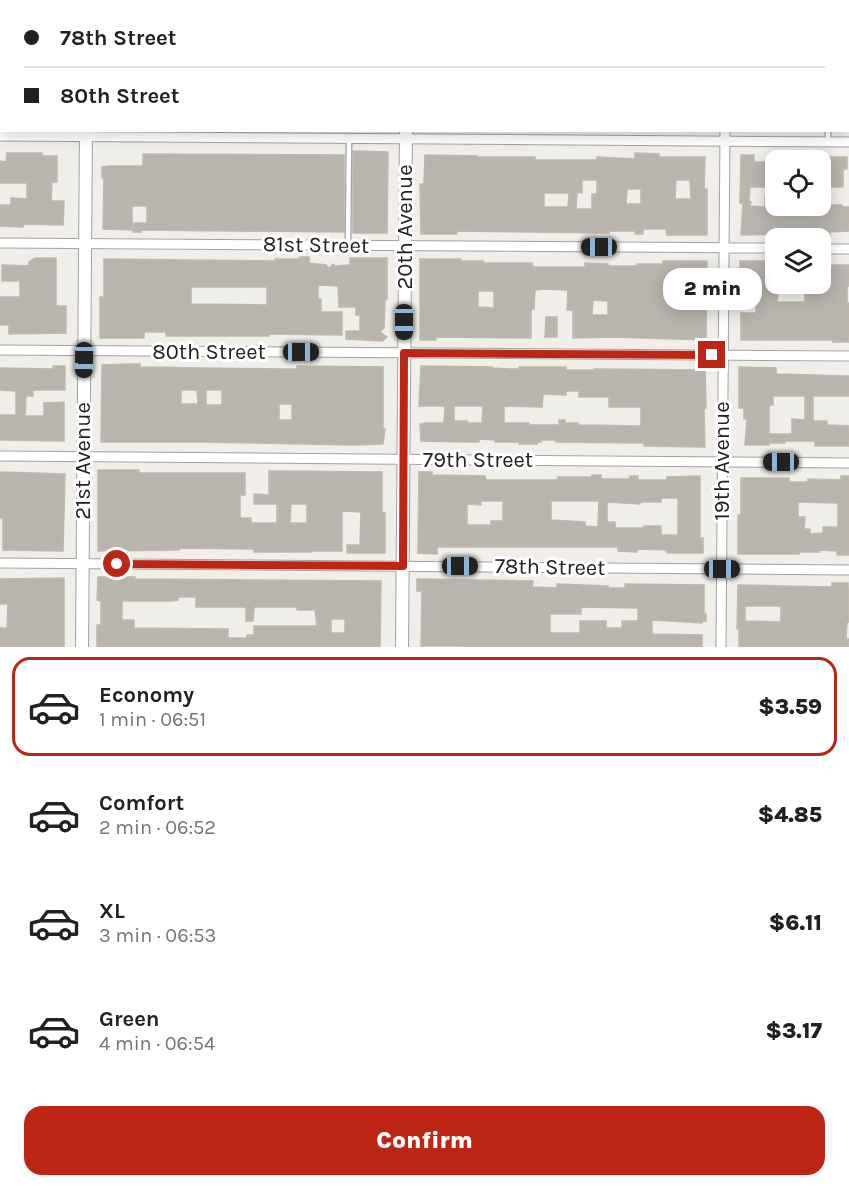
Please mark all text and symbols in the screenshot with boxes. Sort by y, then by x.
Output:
text: 78th Street [60,25,176,51]
text: 80th Street [60,83,179,109]
map controls [765,150,831,294]
button: locate [765,150,831,216]
street label: 20th Avenue [392,165,418,289]
button: layers [765,228,831,294]
street label: 81st Street [263,231,369,259]
car [581,238,617,256]
callout: 2 min [662,268,762,310]
text: 2 min [684,277,741,300]
car [395,304,413,340]
street label: 80th Street [152,339,266,365]
route end [698,341,725,368]
car [75,342,93,378]
car [283,343,319,361]
street label: 19th Avenue [709,401,735,521]
street label: 21st Avenue [70,402,96,520]
street label: 79th Street [423,447,533,473]
car [763,453,799,471]
route start [103,550,130,577]
street label: 78th Street [494,553,606,581]
car [442,557,478,575]
car [704,560,740,578]
icon: car [27,680,81,734]
text: Economy [99,682,194,708]
text: $3.59 [758,694,822,720]
text: 1 min · 06:51 [99,708,206,731]
icon: car [27,788,81,842]
text: Comfort [99,790,184,816]
text: $4.85 [758,802,822,828]
text: 2 min · 06:52 [99,816,216,839]
icon: car [27,896,81,950]
text: XL [99,898,125,924]
text: $6.11 [769,910,822,936]
text: 3 min · 06:53 [99,924,216,947]
icon: car [27,1004,81,1058]
text: Green [99,1006,160,1032]
text: $3.17 [765,1018,822,1044]
text: 4 min · 06:54 [99,1032,215,1055]
button: Confirm [24,1106,825,1175]

